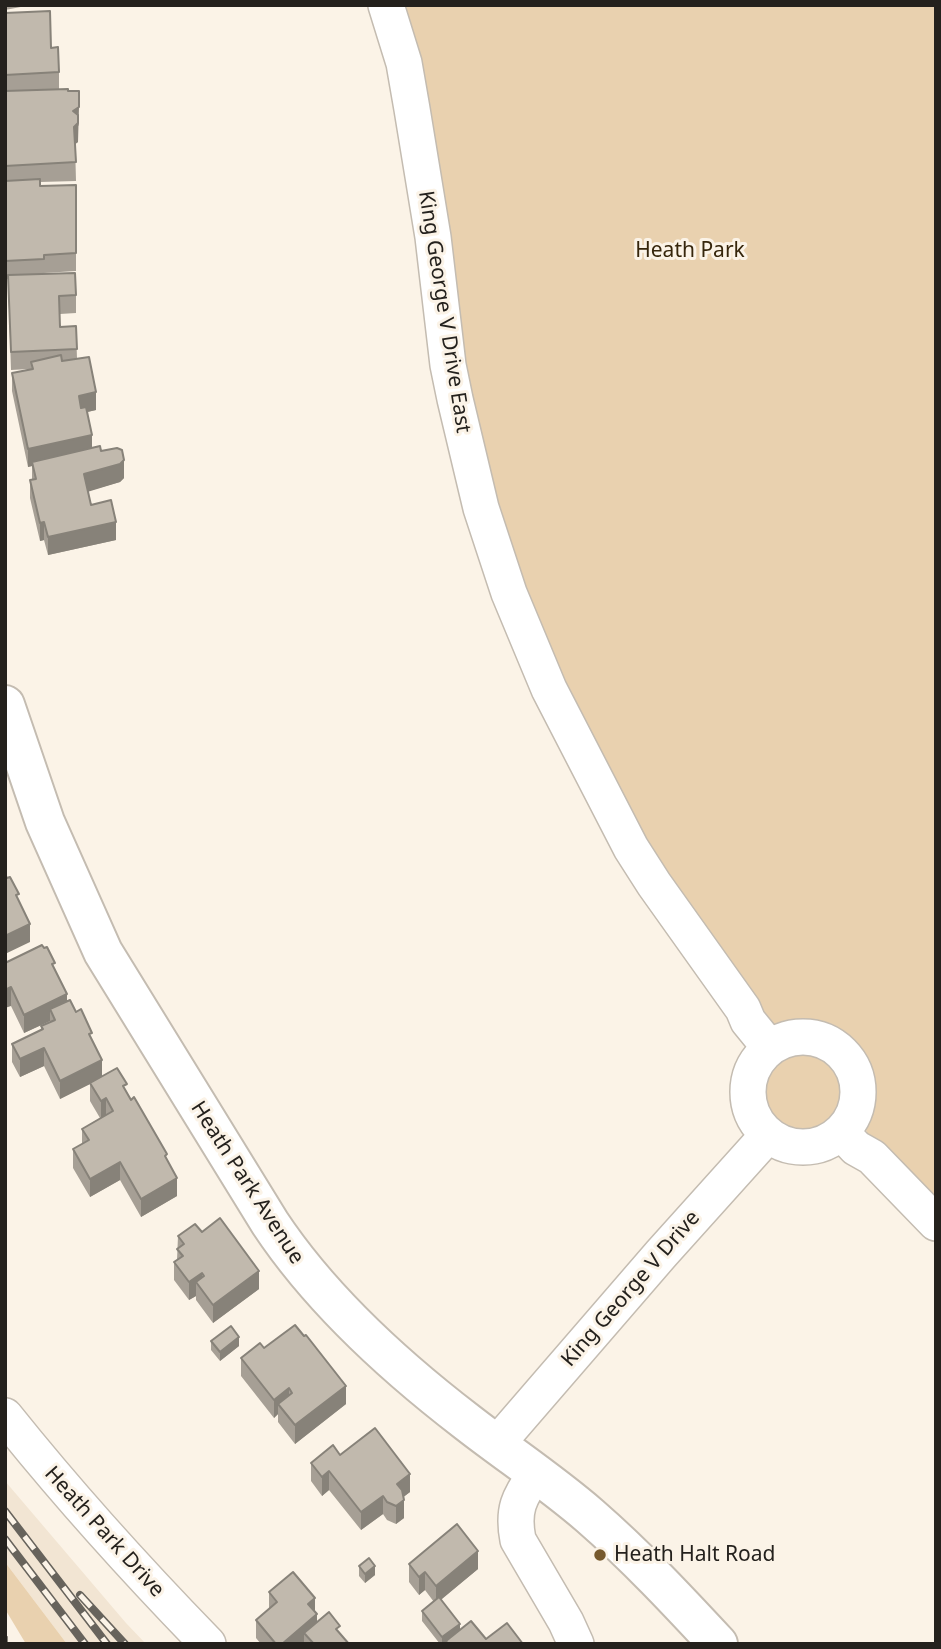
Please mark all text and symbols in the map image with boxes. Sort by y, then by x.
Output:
street label: King George V Drive East [412,189,476,435]
park label: Heath Park [635,238,745,264]
street label: Heath Park Avenue [185,1097,309,1269]
street label: King George V Drive [556,1206,706,1372]
street label: Heath Park Drive [39,1462,169,1602]
place label: Heath Halt Road [614,1542,775,1568]
marker: Heath Halt Road [592,1547,608,1563]

